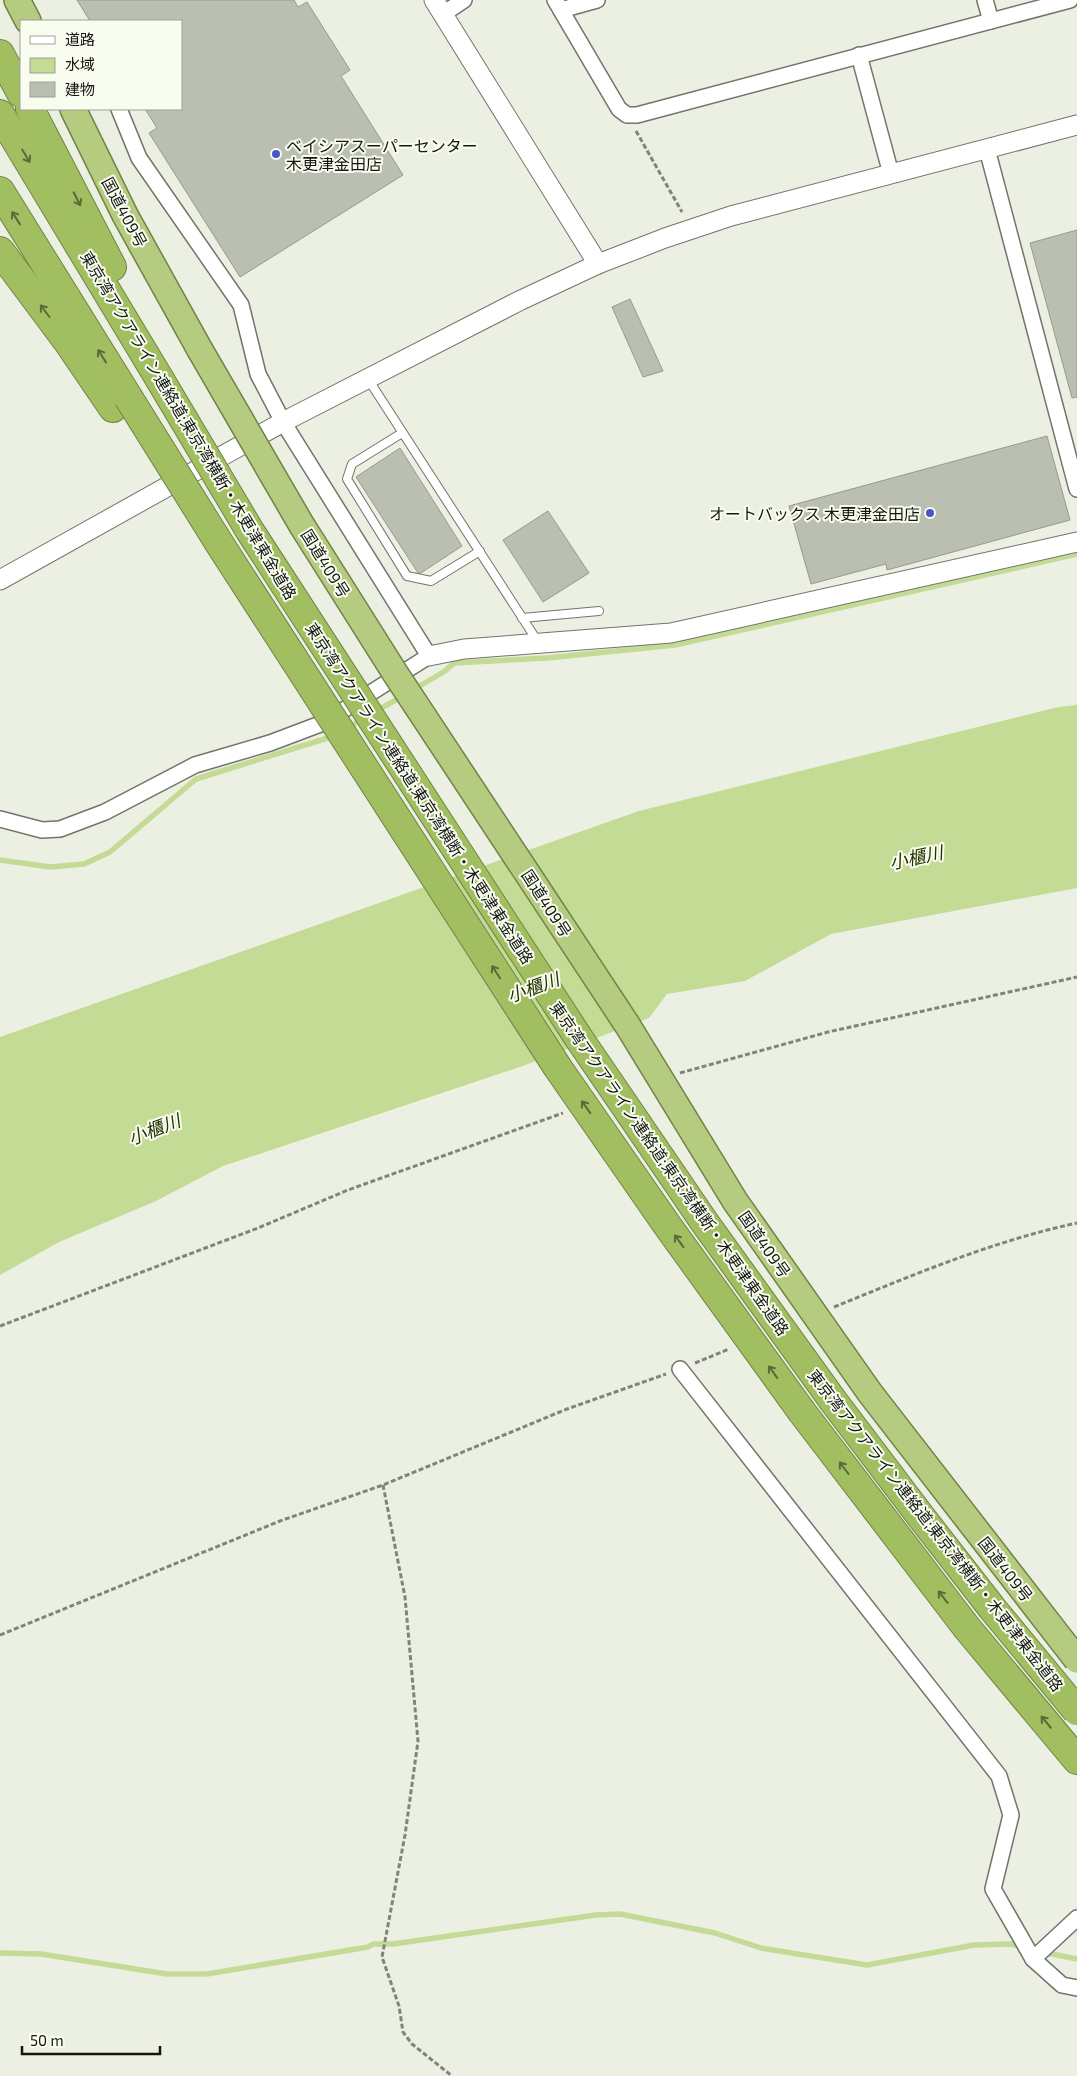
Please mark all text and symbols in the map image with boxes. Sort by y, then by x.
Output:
legend [20,20,182,110]
text: 道路 [65,30,95,48]
text: 水域 [65,55,95,73]
text: 建物 [65,80,95,98]
place label: ベイシアスーパーセンター 木更津金田店 [286,136,478,173]
one-way arrow [21,148,31,162]
marker: ベイシアスーパーセンター 木更津金田店 [270,148,282,160]
street label: 国道409号 [99,174,151,250]
one-way arrow [72,191,82,206]
one-way arrow [11,211,21,225]
street label: 東京湾アクアライン連絡道;東京湾横断・木更津東金道路 [77,247,301,603]
one-way arrow [39,305,50,318]
one-way arrow [97,349,107,363]
place label: オートバックス 木更津金田店 [709,504,920,523]
marker: オートバックス 木更津金田店 [924,507,936,519]
street label: 国道409号 [298,525,354,601]
street label: 東京湾アクアライン連絡道;東京湾横断・木更津東金道路 [302,619,538,967]
water label: 小櫃川 [887,840,947,873]
street label: 国道409号 [518,866,576,940]
one-way arrow [491,965,501,979]
water label: 小櫃川 [504,967,564,1007]
street label: 東京湾アクアライン連絡道;東京湾横断・木更津東金道路 [547,997,793,1339]
one-way arrow [581,1100,591,1114]
water label: 小櫃川 [125,1108,185,1149]
street label: 国道409号 [735,1207,795,1281]
one-way arrow [673,1234,684,1248]
street label: 東京湾アクアライン連絡道;東京湾横断・木更津東金道路 [804,1365,1068,1695]
one-way arrow [768,1366,778,1380]
one-way arrow [839,1461,849,1475]
street label: 国道409号 [975,1533,1037,1605]
one-way arrow [937,1590,948,1603]
one-way arrow [1040,1716,1051,1729]
scale bar [22,2024,160,2056]
text: 50 m [30,2031,64,2049]

